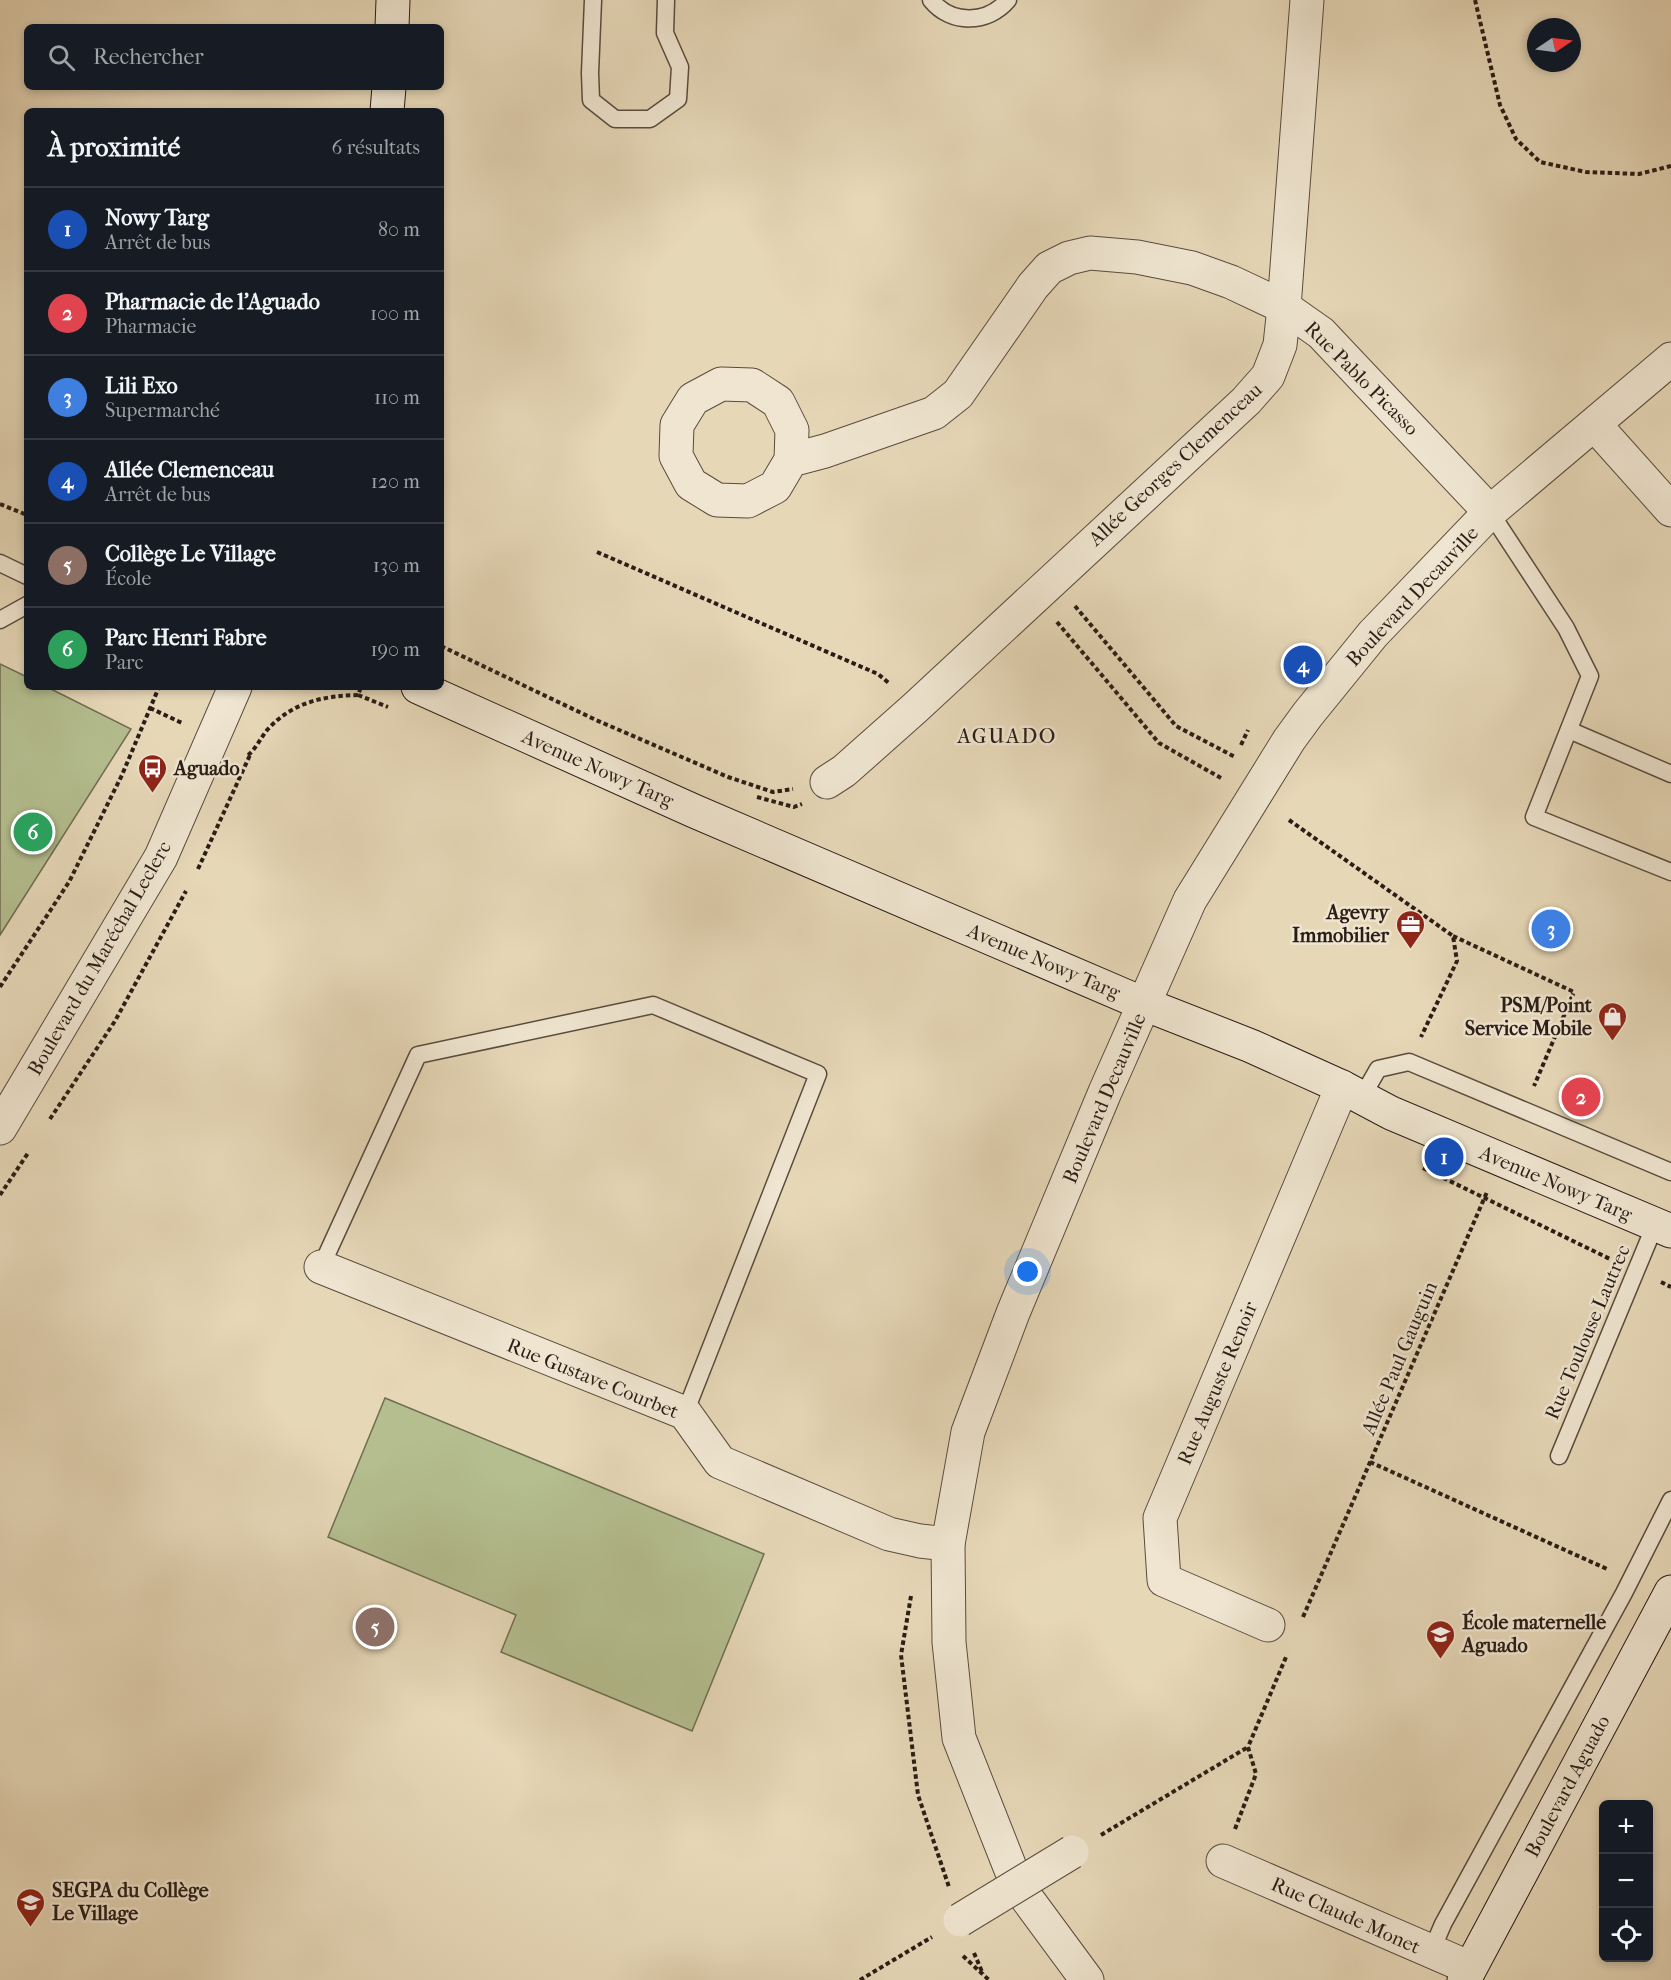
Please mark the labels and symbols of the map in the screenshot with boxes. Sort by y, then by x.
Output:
north arrow [1527,18,1581,72]
street label: Rue Pablo Picasso [1300,317,1423,440]
street label: Allée Georges Clemenceau [1083,378,1267,551]
street label: Boulevard Decauville [1342,522,1483,671]
pin: 4 [1284,642,1322,688]
street label: Avenue Nowy Targ [518,724,677,812]
district label: AGUADO [956,724,1057,748]
bus stop icon: Aguado [137,752,169,794]
place label: Aguado [172,757,240,780]
pin: 6 [14,810,52,854]
street label: Boulevard du Maréchal Leclerc [23,837,176,1079]
place label: Agevry Immobilier [1292,901,1390,947]
pin: 3 [1532,906,1570,952]
office icon: Agevry Immobilier [1394,908,1426,950]
street label: Avenue Nowy Targ [963,919,1124,1004]
place label: PSM/Point Service Mobile [1465,994,1593,1040]
shop icon: PSM/Point Service Mobile [1597,1000,1629,1042]
street label: Boulevard Decauville [1058,1009,1151,1187]
pin: 2 [1562,1074,1600,1120]
pin: 1 [1424,1134,1464,1180]
street label: Avenue Nowy Targ [1475,1141,1636,1226]
street label: Rue Toulouse Lautrec [1540,1241,1635,1423]
your location [1013,1257,1042,1286]
street label: Allée Paul Gauguin [1356,1278,1442,1439]
street label: Rue Auguste Renoir [1173,1298,1262,1468]
street label: Rue Gustave Courbet [504,1334,682,1423]
pin: 5 [356,1604,394,1650]
place label: École maternelle Aguado [1460,1609,1606,1657]
school or university icon: École maternelle Aguado [1425,1618,1457,1660]
street label: Boulevard Aguado [1520,1711,1615,1861]
street label: Rue Claude Monet [1268,1872,1424,1959]
place label: SEGPA du Collège Le Village [52,1879,209,1925]
school or university icon: SEGPA du Collège Le Village [15,1886,47,1928]

